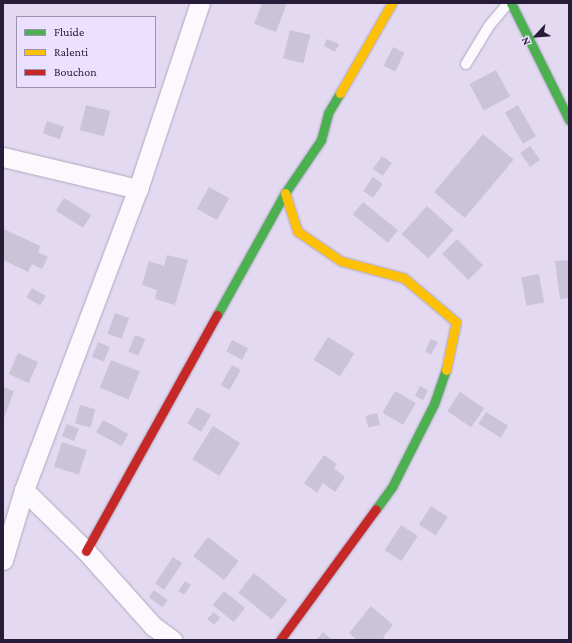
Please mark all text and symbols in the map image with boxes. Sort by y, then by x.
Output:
legend [16,16,156,88]
north arrow [516,16,556,56]
text: Fluide [54,25,84,39]
text: N [518,35,532,47]
text: Ralenti [54,45,88,59]
text: Bouchon [54,65,97,79]

